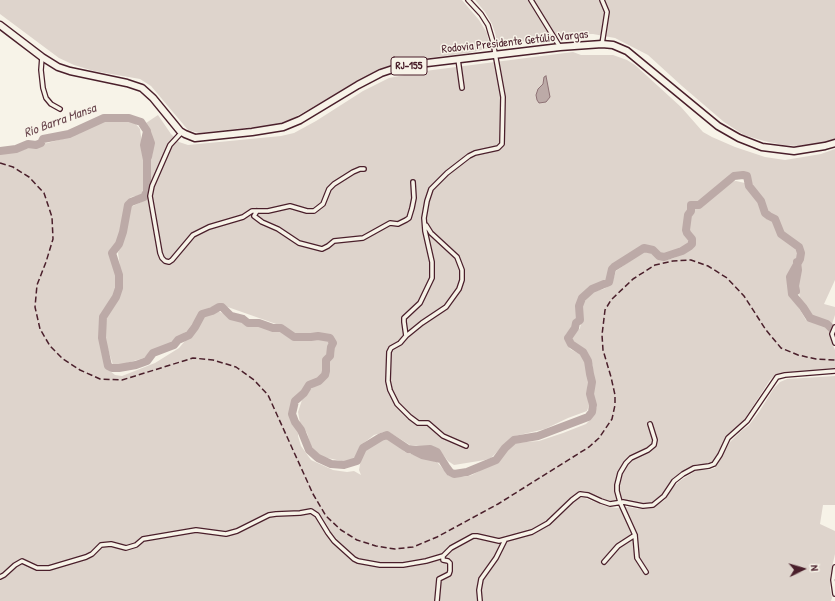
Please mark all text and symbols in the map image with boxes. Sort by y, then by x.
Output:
street label: Rodovia Presidente Getúlio Vargas [441,27,589,57]
road number: RJ-155 [391,57,427,75]
water label: Rio Barra Mansa [22,101,98,141]
north arrow [783,549,823,589]
text: N [808,564,822,571]

